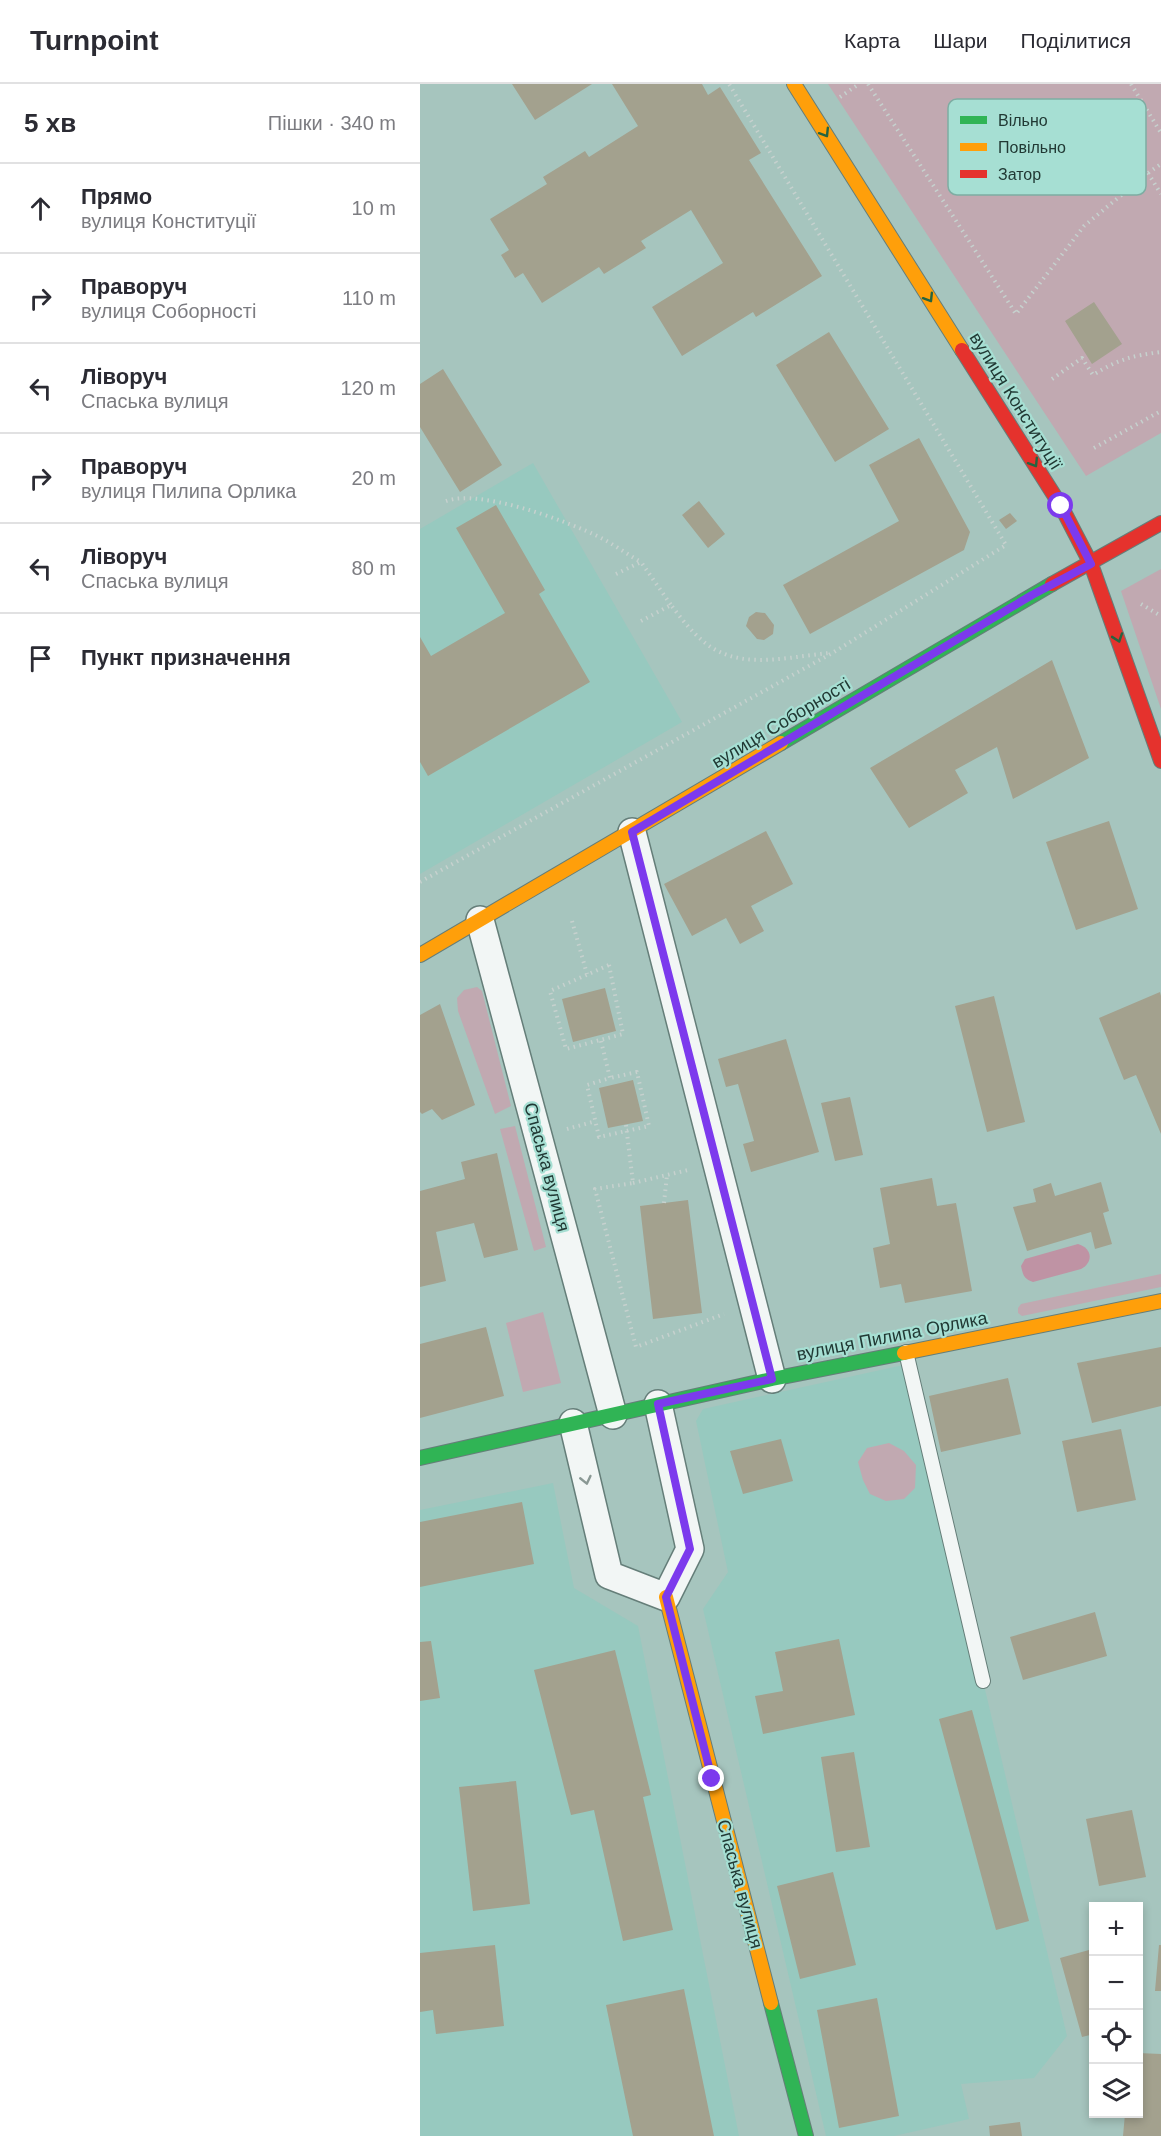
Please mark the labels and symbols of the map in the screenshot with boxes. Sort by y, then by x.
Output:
legend [948,99,1146,195]
text: Вільно [998,112,1048,129]
one-way arrow [818,127,829,138]
text: Повільно [998,139,1066,156]
text: Затор [998,166,1041,183]
one-way arrow [922,292,934,302]
street label: вулиця Конституції [966,329,1066,473]
one-way arrow [1026,457,1038,467]
route start [1047,492,1073,518]
one-way arrow [1110,632,1123,643]
street label: вулиця Соборності [708,674,854,772]
street label: Спаська вулиця [520,1100,574,1234]
street label: вулиця Пилипа Орлика [795,1307,990,1364]
one-way arrow [579,1475,592,1485]
route end [698,1765,724,1791]
street label: Спаська вулиця [713,1817,767,1951]

